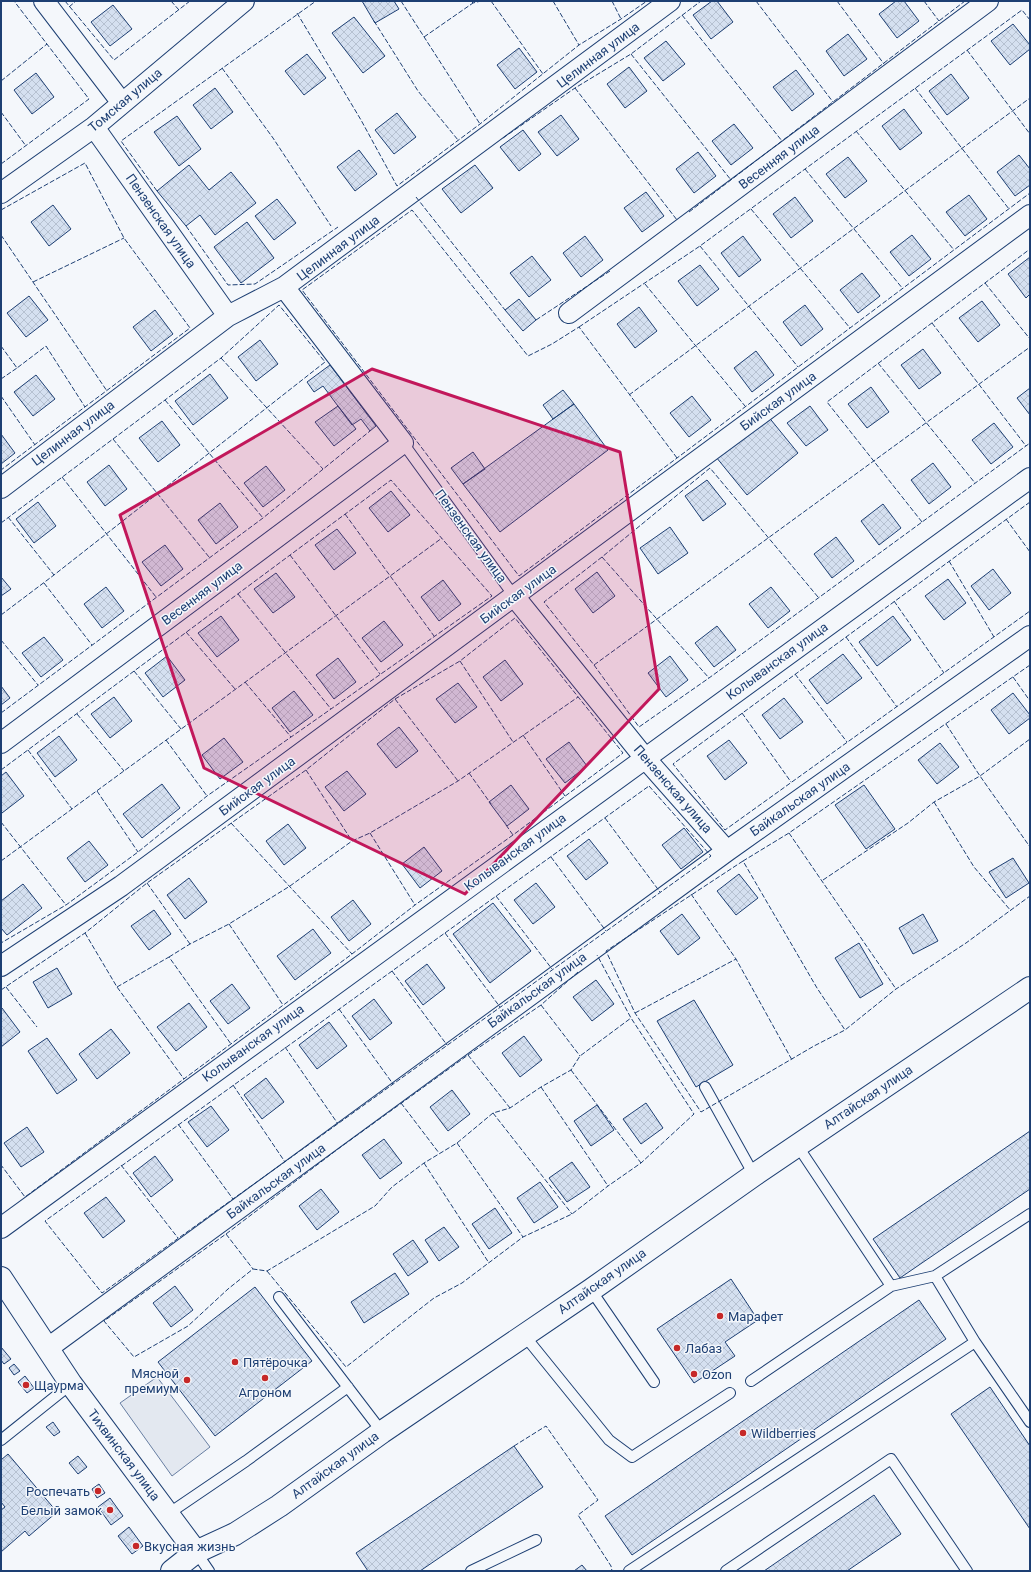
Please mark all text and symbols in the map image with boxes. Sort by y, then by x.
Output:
street label: Целинная улица [554,19,642,91]
street label: Томская улица [85,65,165,135]
street label: Весенняя улица [736,122,822,192]
street label: Пензенская улица [123,171,199,271]
street label: Целинная улица [294,212,382,284]
street label: Бийская улица [737,368,819,434]
street label: Целинная улица [29,397,117,469]
street label: Пензенская улица [432,486,510,586]
street label: Весенняя улица [159,558,245,628]
street label: Бийская улица [477,561,559,627]
street label: Колыванская улица [723,619,831,703]
street label: Пензенская улица [631,742,715,836]
street label: Бийская улица [216,753,298,819]
street label: Байкальская улица [747,759,853,839]
street label: Колыванская улица [461,810,569,894]
street label: Байкальская улица [485,949,589,1031]
street label: Колыванская улица [199,1001,307,1085]
street label: Алтайская улица [821,1062,915,1132]
street label: Байкальская улица [224,1140,328,1222]
street label: Алтайская улица [555,1245,649,1317]
place label: Марафет [728,1309,783,1324]
marker: Марафет [715,1311,725,1321]
place label: Лабаз [685,1341,722,1356]
marker: Лабаз [672,1343,682,1353]
place label: Пятёрочка [243,1355,308,1370]
marker: Пятёрочка [230,1357,240,1367]
place label: Мясной премиум [124,1366,179,1396]
place label: Ozon [702,1367,732,1382]
marker: Ozon [689,1369,699,1379]
marker: Агроном [260,1373,270,1383]
marker: Мясной премиум [182,1375,192,1385]
place label: Щаурма [34,1378,84,1393]
marker: Щаурма [21,1380,31,1390]
place label: Агроном [238,1385,292,1400]
street label: Тихвинская улица [85,1406,163,1504]
place label: Wildberries [751,1426,816,1441]
street label: Алтайская улица [289,1428,381,1502]
marker: Wildberries [738,1428,748,1438]
place label: Роспечать [26,1484,90,1499]
marker: Роспечать [93,1486,103,1496]
place label: Белый замок [21,1503,102,1518]
marker: Белый замок [105,1505,115,1515]
place label: Вкусная жизнь [144,1539,236,1554]
marker: Вкусная жизнь [131,1541,141,1551]

